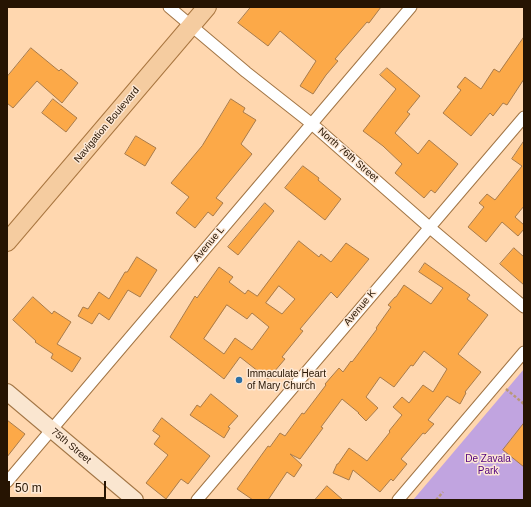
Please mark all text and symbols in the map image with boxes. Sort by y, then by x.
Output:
street label: Navigation Boulevard [72,85,142,165]
street label: North 76th Street [315,125,381,185]
street label: Avenue L [191,224,227,264]
street label: Avenue K [342,288,378,328]
place label: Immaculate Heart of Mary Church [247,368,326,392]
marker: Immaculate Heart of Mary Church [234,375,244,385]
street label: 75th Street [48,426,94,466]
park label: De Zavala Park [465,453,511,476]
scale bar [10,473,108,499]
text: 50 m [15,481,42,495]

